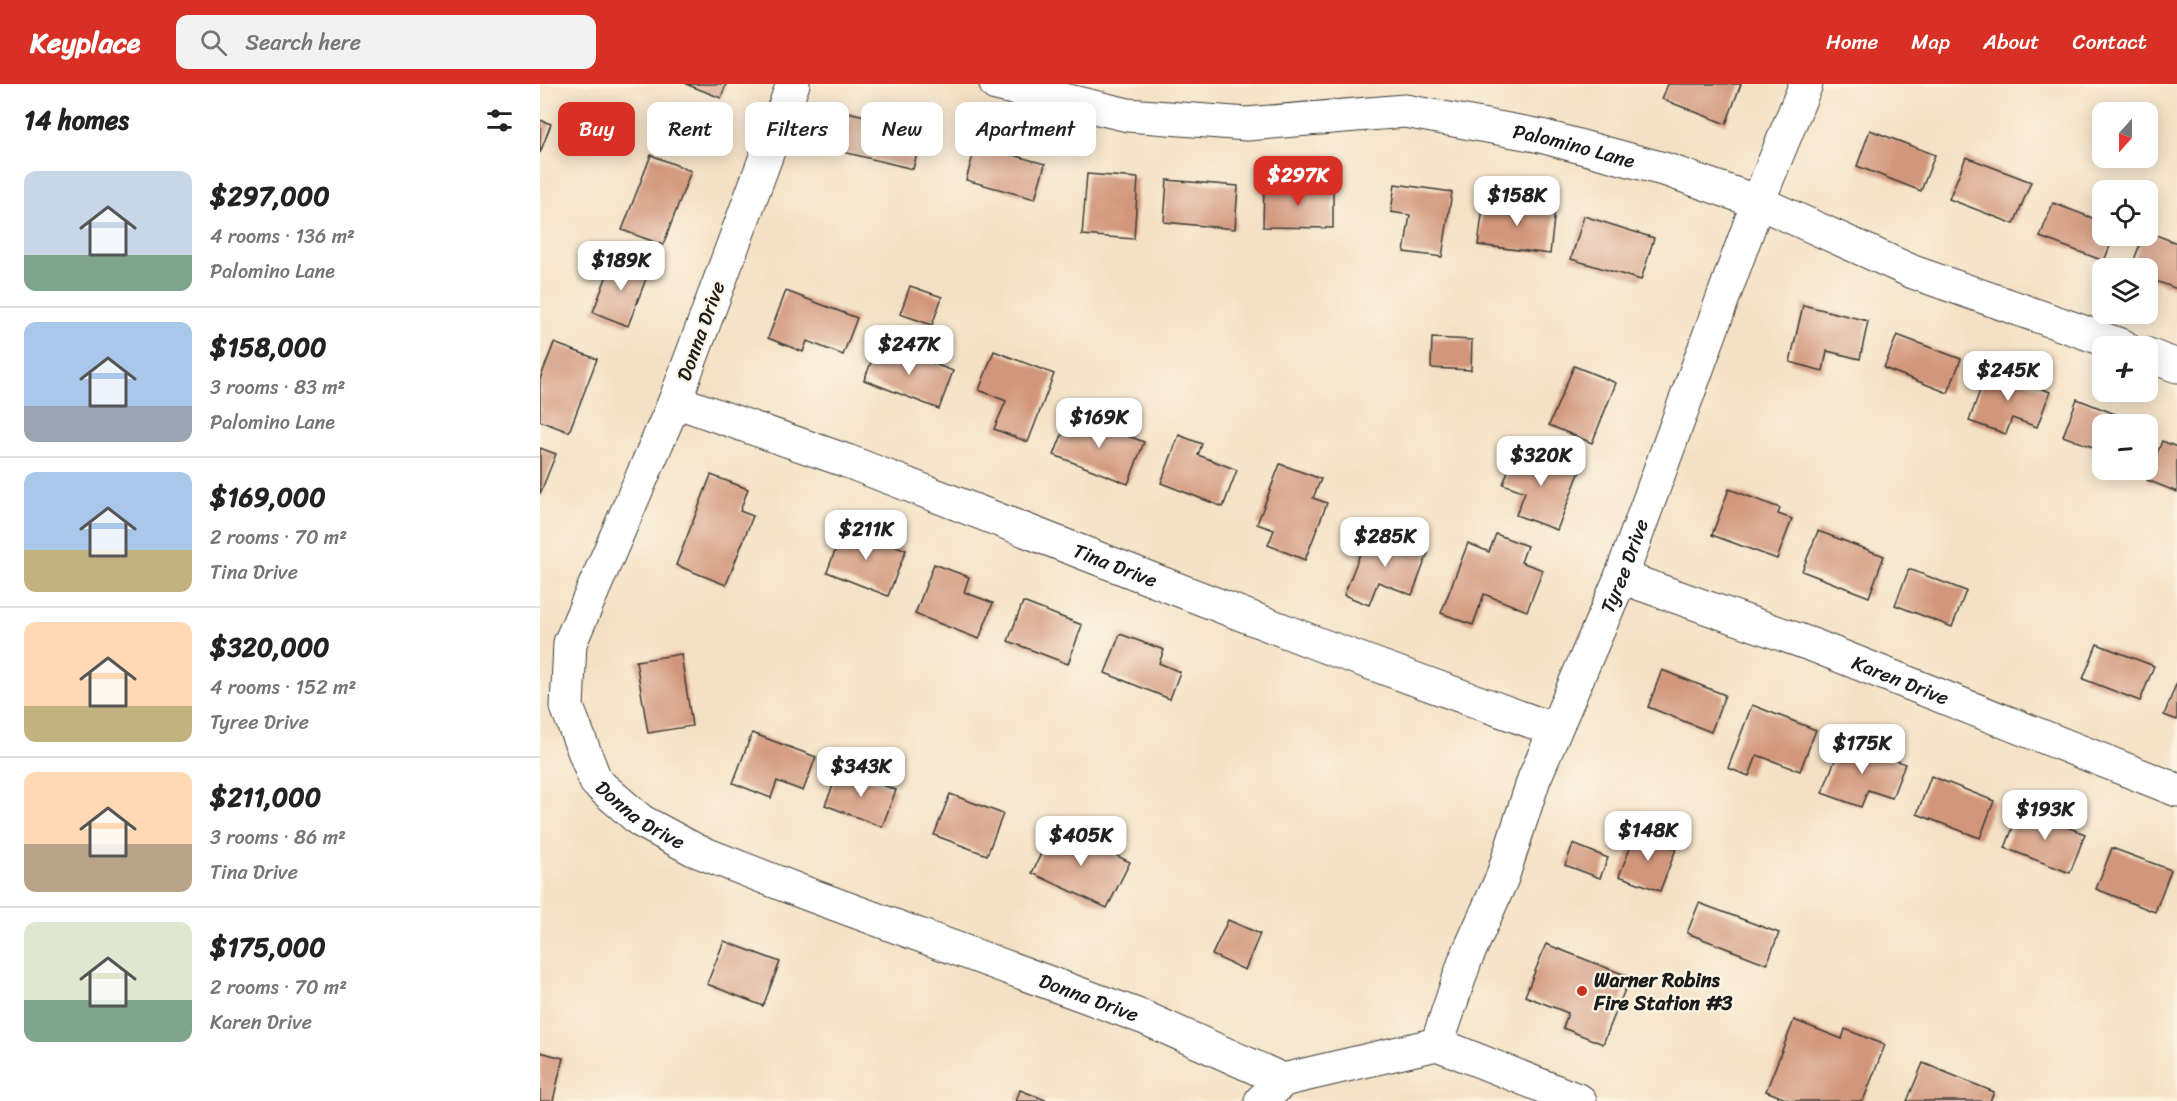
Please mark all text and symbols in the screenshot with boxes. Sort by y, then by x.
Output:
search box [176,15,596,69]
text: Keyplace [30,18,140,67]
text: Search here [245,23,361,62]
text: Home [1826,23,1878,61]
text: Map [1911,23,1950,61]
text: About [1983,23,2040,61]
text: Contact [2073,23,2147,61]
icon: search [197,26,230,59]
text: 14 homes [24,97,129,143]
chip: Buy [558,102,635,156]
chip: Rent [647,102,733,156]
chip: Filters [745,102,849,156]
chip: New [861,102,943,156]
chip: Apartment [955,102,1096,156]
north arrow [2092,102,2158,168]
map controls [2092,102,2158,480]
icon: filters [483,104,516,137]
street label: Palomino Lane [1510,114,1639,178]
pin: $297K [1256,156,1340,207]
text: $297K [1268,158,1328,193]
text: $297,000 [210,173,330,219]
pin: $158K [1475,176,1559,227]
text: $158K [1488,178,1546,213]
button: locate [2092,180,2158,246]
icon: home [72,195,144,267]
text: 4 rooms · 136 m² [210,219,355,254]
pin: $189K [579,241,663,292]
text: $189K [592,243,650,278]
text: Palomino Lane [210,254,335,289]
button: layers [2092,258,2158,324]
street label: Donna Drive [667,276,735,386]
text: $158,000 [210,324,327,370]
pin: $247K [867,325,951,376]
text: $247K [878,327,940,362]
button: + [2092,336,2158,402]
icon: home [72,346,144,418]
pin: $245K [1966,351,2050,402]
text: $245K [1977,353,2039,388]
text: 3 rooms · 83 m² [210,370,345,405]
pin: $169K [1057,398,1141,449]
text: $169K [1070,400,1128,435]
text: Palomino Lane [210,405,335,440]
button: − [2092,414,2158,480]
pin: $320K [1499,436,1583,487]
text: $320K [1511,438,1571,473]
text: $169,000 [210,474,326,520]
icon: home [72,496,144,568]
pin: $211K [824,510,908,561]
text: $211K [839,512,893,547]
street label: Tyree Drive [1590,514,1658,619]
pin: $285K [1343,517,1427,568]
text: $285K [1354,519,1416,554]
text: 2 rooms · 70 m² [210,520,347,555]
street label: Tina Drive [1068,533,1163,597]
text: Tina Drive [210,555,298,590]
text: $320,000 [210,624,330,670]
street label: Karen Drive [1847,645,1954,715]
icon: home [72,646,144,718]
text: 4 rooms · 152 m² [210,670,356,705]
text: Tyree Drive [210,705,309,740]
pin: $175K [1820,724,1904,775]
text: $175K [1833,726,1891,761]
pin: $343K [819,747,903,798]
text: $343K [831,749,891,784]
street label: Donna Drive [587,771,692,859]
text: $211,000 [210,774,321,820]
pin: $193K [2003,790,2087,841]
text: $193K [2016,792,2074,827]
icon: home [72,796,144,868]
pin: $148K [1606,811,1690,862]
text: $148K [1619,813,1677,848]
pin: $405K [1039,816,1123,867]
text: $405K [1050,818,1112,853]
text: 3 rooms · 86 m² [210,820,346,855]
text: Tina Drive [210,855,298,890]
text: $175,000 [210,924,326,970]
icon: home [72,946,144,1018]
street label: Donna Drive [1034,963,1144,1032]
place label: Warner Robins Fire Station #3 [1593,963,1732,1021]
text: 2 rooms · 70 m² [210,970,347,1005]
marker: Warner Robins Fire Station #3 [1575,984,1589,998]
text: Karen Drive [210,1005,312,1040]

